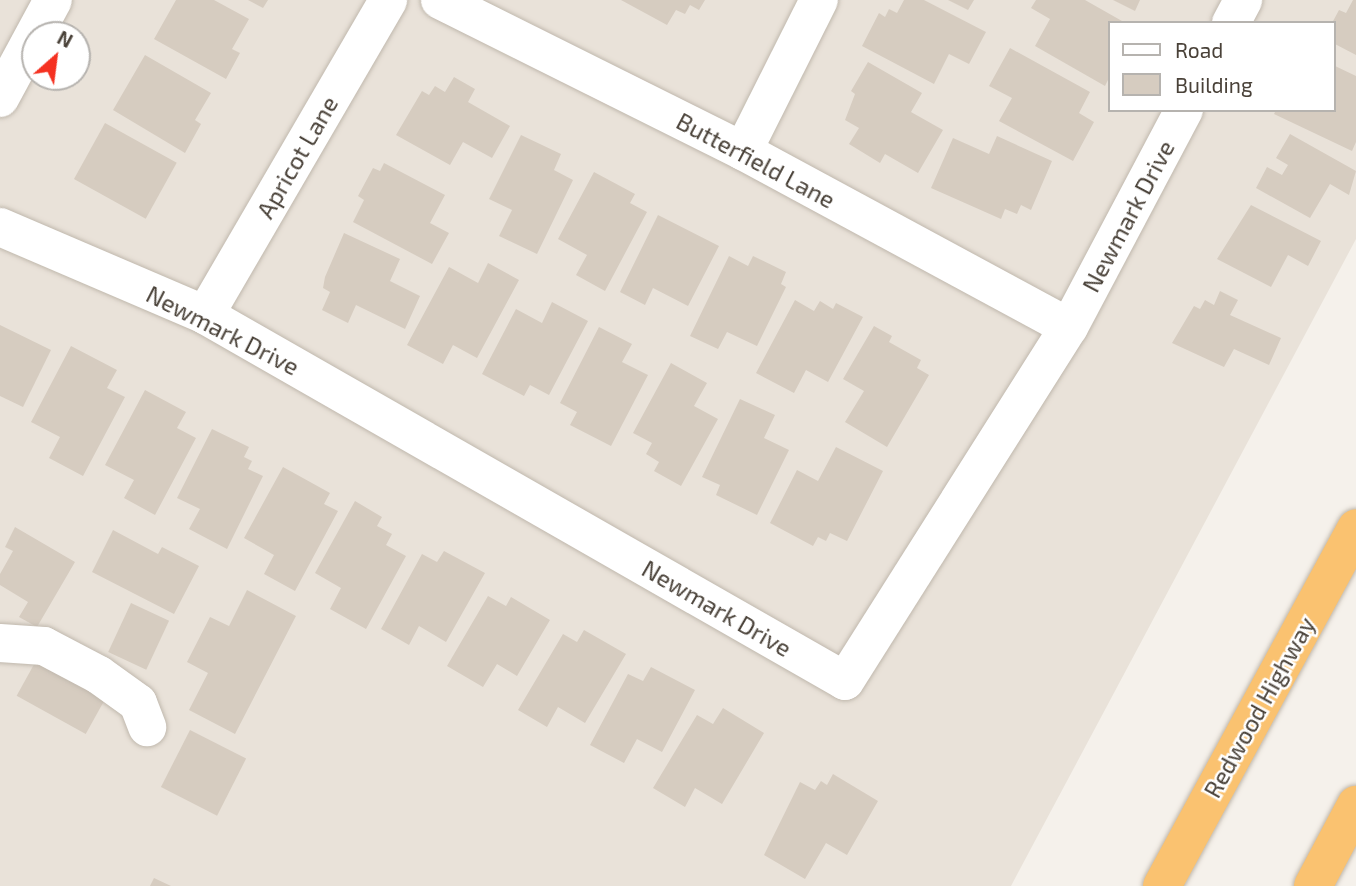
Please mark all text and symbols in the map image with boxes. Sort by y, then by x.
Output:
north arrow [21,21,91,91]
legend [1108,21,1335,112]
text: N [54,25,77,52]
text: Road [1175,37,1223,62]
text: Building [1175,72,1253,97]
street label: Apricot Lane [250,91,344,223]
street label: Butterfield Lane [672,106,840,214]
street label: Newmark Drive [1076,135,1180,297]
street label: Newmark Drive [142,279,304,381]
street label: Newmark Drive [637,554,797,662]
street label: Redwood Highway [1197,612,1321,802]

